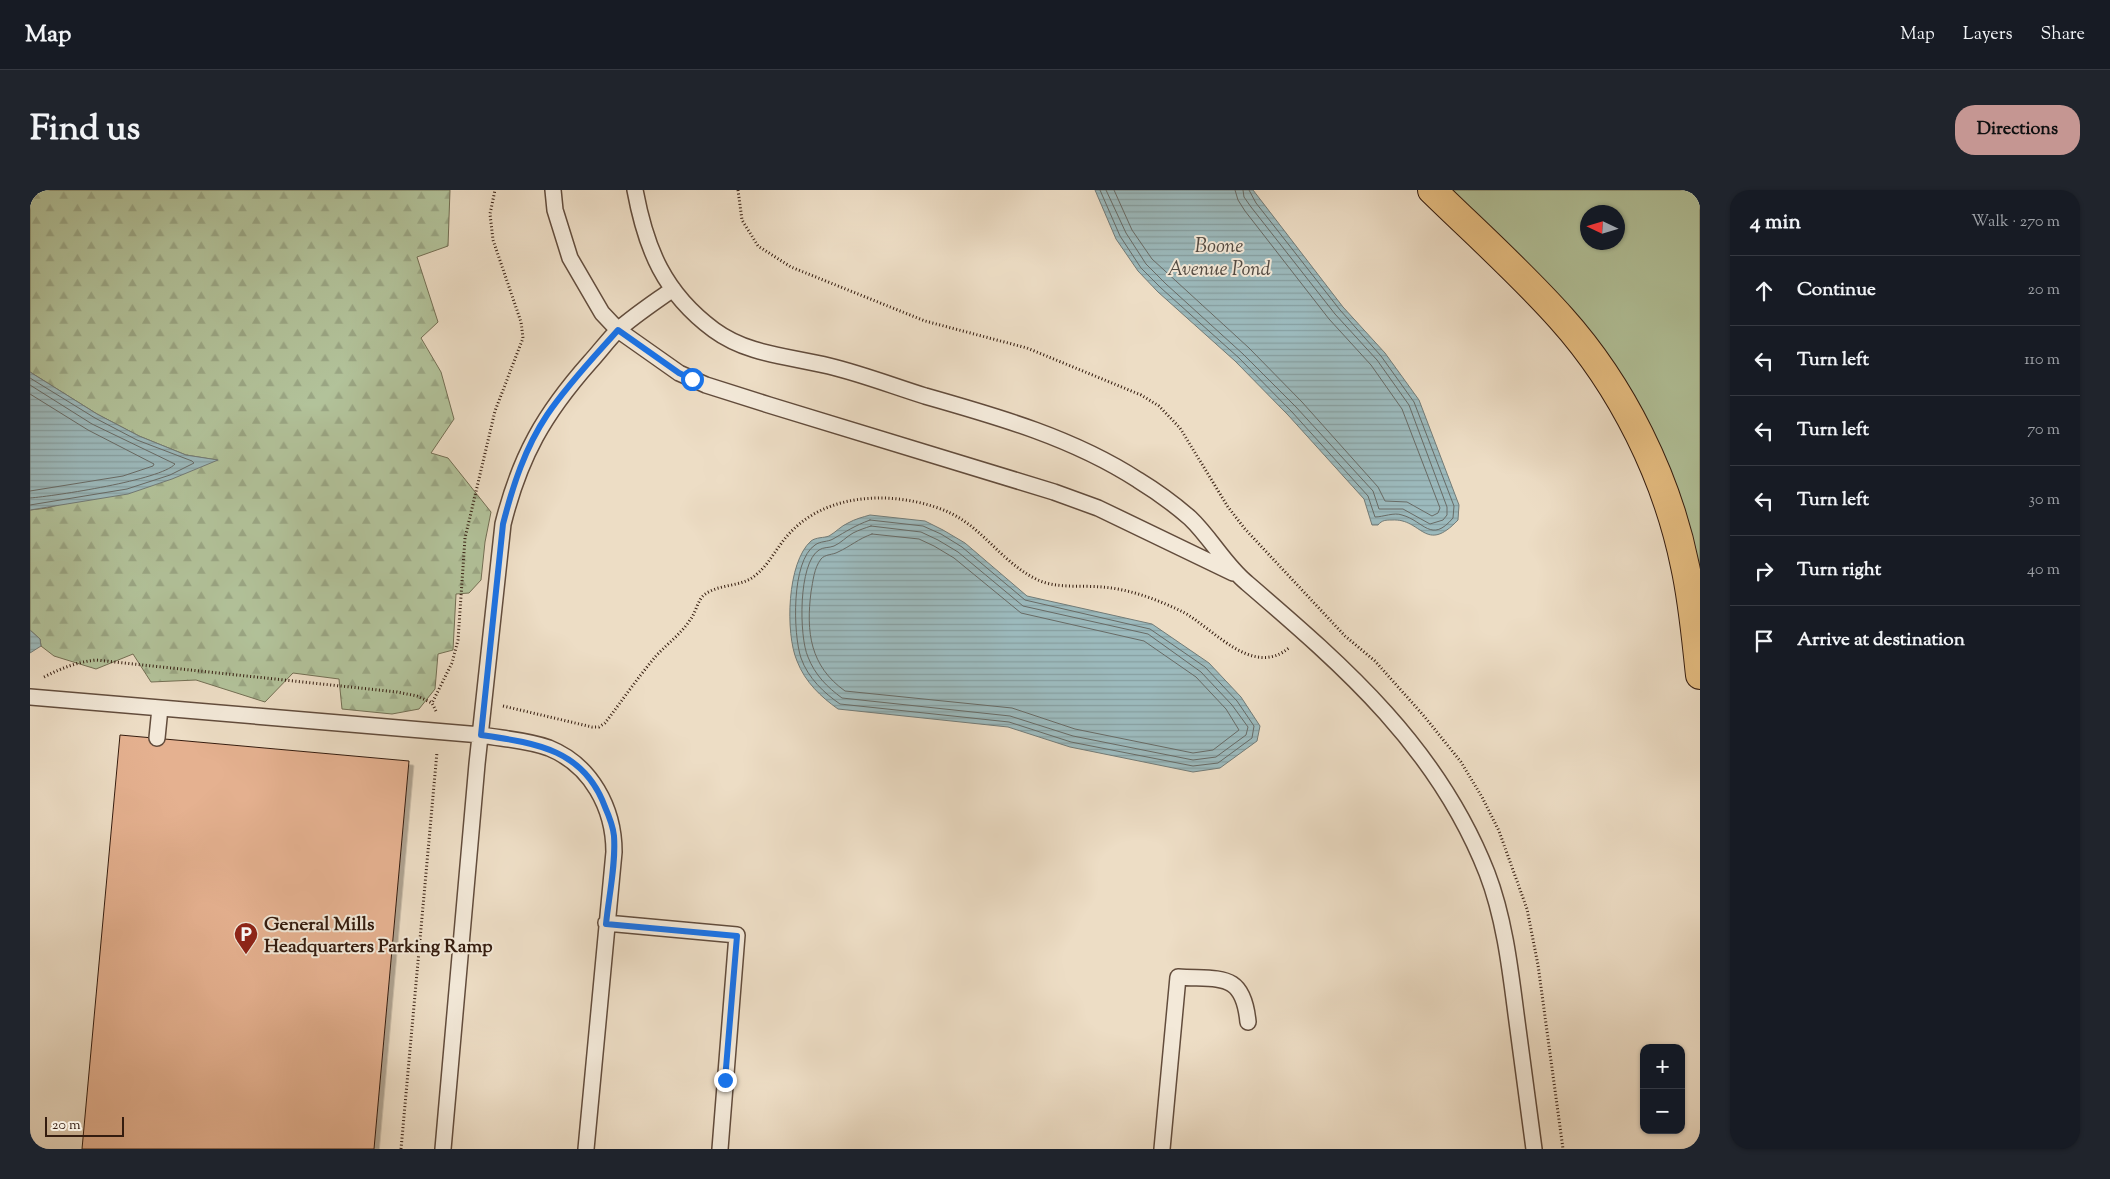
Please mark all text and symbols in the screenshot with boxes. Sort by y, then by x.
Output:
text: Map [25,18,71,52]
text: Map [1900,22,1935,48]
text: Layers [1963,22,2013,48]
text: Share [2041,22,2085,48]
text: Find us [30,105,140,156]
button: Directions [1955,105,2080,155]
north arrow [1580,205,1625,250]
text: 4 min [1750,208,1801,238]
text: Walk · 270 m [1971,211,2060,234]
water label: Boone Avenue Pond [1167,233,1271,285]
icon: ahead [1750,277,1778,305]
text: Continue [1797,277,1876,304]
text: 20 m [2027,279,2060,302]
icon: left [1750,347,1778,375]
text: Turn left [1797,347,1869,374]
text: 110 m [2024,349,2060,372]
route start [681,368,704,391]
icon: left [1750,417,1778,445]
text: Turn left [1797,417,1869,444]
text: 70 m [2027,419,2060,442]
icon: left [1750,487,1778,515]
text: Turn left [1797,487,1869,514]
text: 30 m [2029,489,2060,512]
icon: right [1750,557,1778,585]
text: Turn right [1797,557,1881,584]
text: 40 m [2027,559,2060,582]
icon: arrive [1750,627,1778,655]
text: Arrive at destination [1797,627,1965,654]
place label: General Mills Headquarters Parking Ramp [264,912,493,961]
parking icon: General Mills Headquarters Parking Ramp [233,921,259,955]
map controls [1640,1044,1685,1134]
button: + [1640,1044,1685,1089]
route end [714,1069,737,1092]
button: − [1640,1089,1685,1134]
scale bar [45,1114,124,1137]
text: 20 m [52,1116,81,1136]

